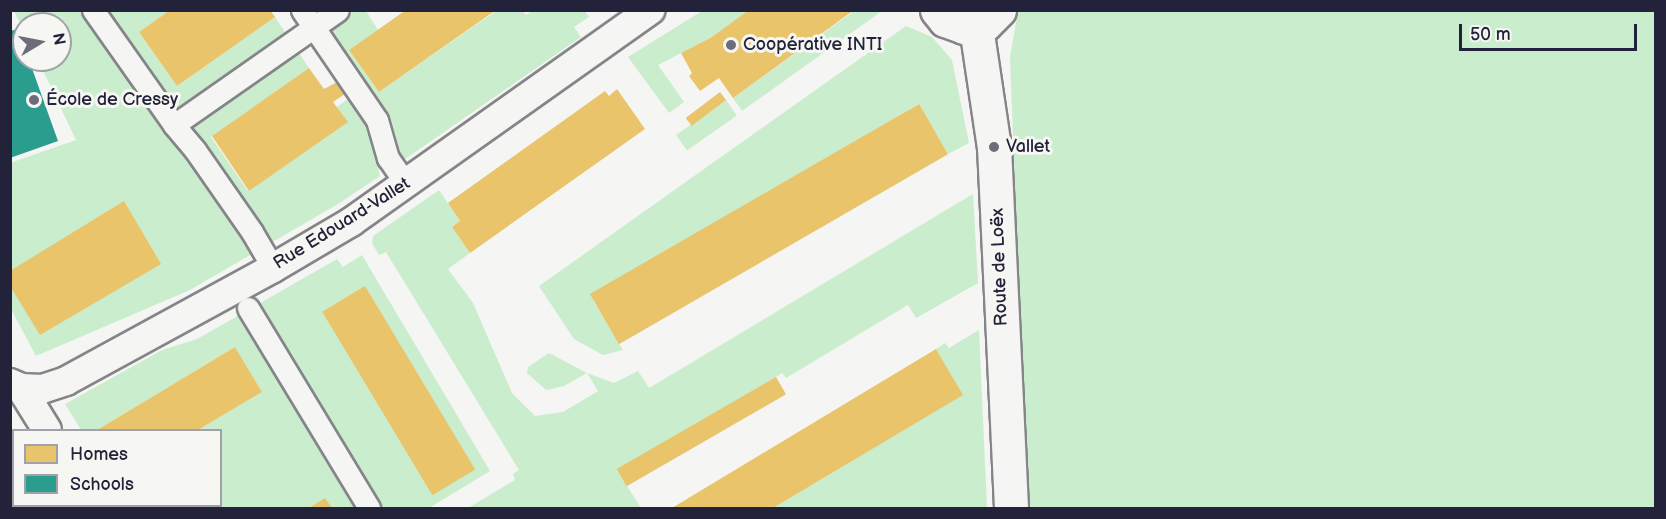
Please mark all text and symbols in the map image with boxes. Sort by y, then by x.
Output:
north arrow [12,12,72,72]
scale bar [1462,12,1640,50]
text: 50 m [1470,24,1511,45]
text: N [48,32,69,47]
place label: Coopérative INTI [743,34,882,56]
marker: Coopérative INTI [724,38,738,52]
place label: École de Cressy [46,89,178,111]
marker: École de Cressy [27,93,41,107]
place label: Vallet [1006,136,1050,158]
marker: Vallet [987,140,1001,154]
street label: Rue Edouard-Vallet [270,173,414,275]
street label: Route de Loëx [987,208,1013,326]
legend [12,429,222,507]
text: Homes [70,444,128,465]
text: Schools [70,474,134,495]

